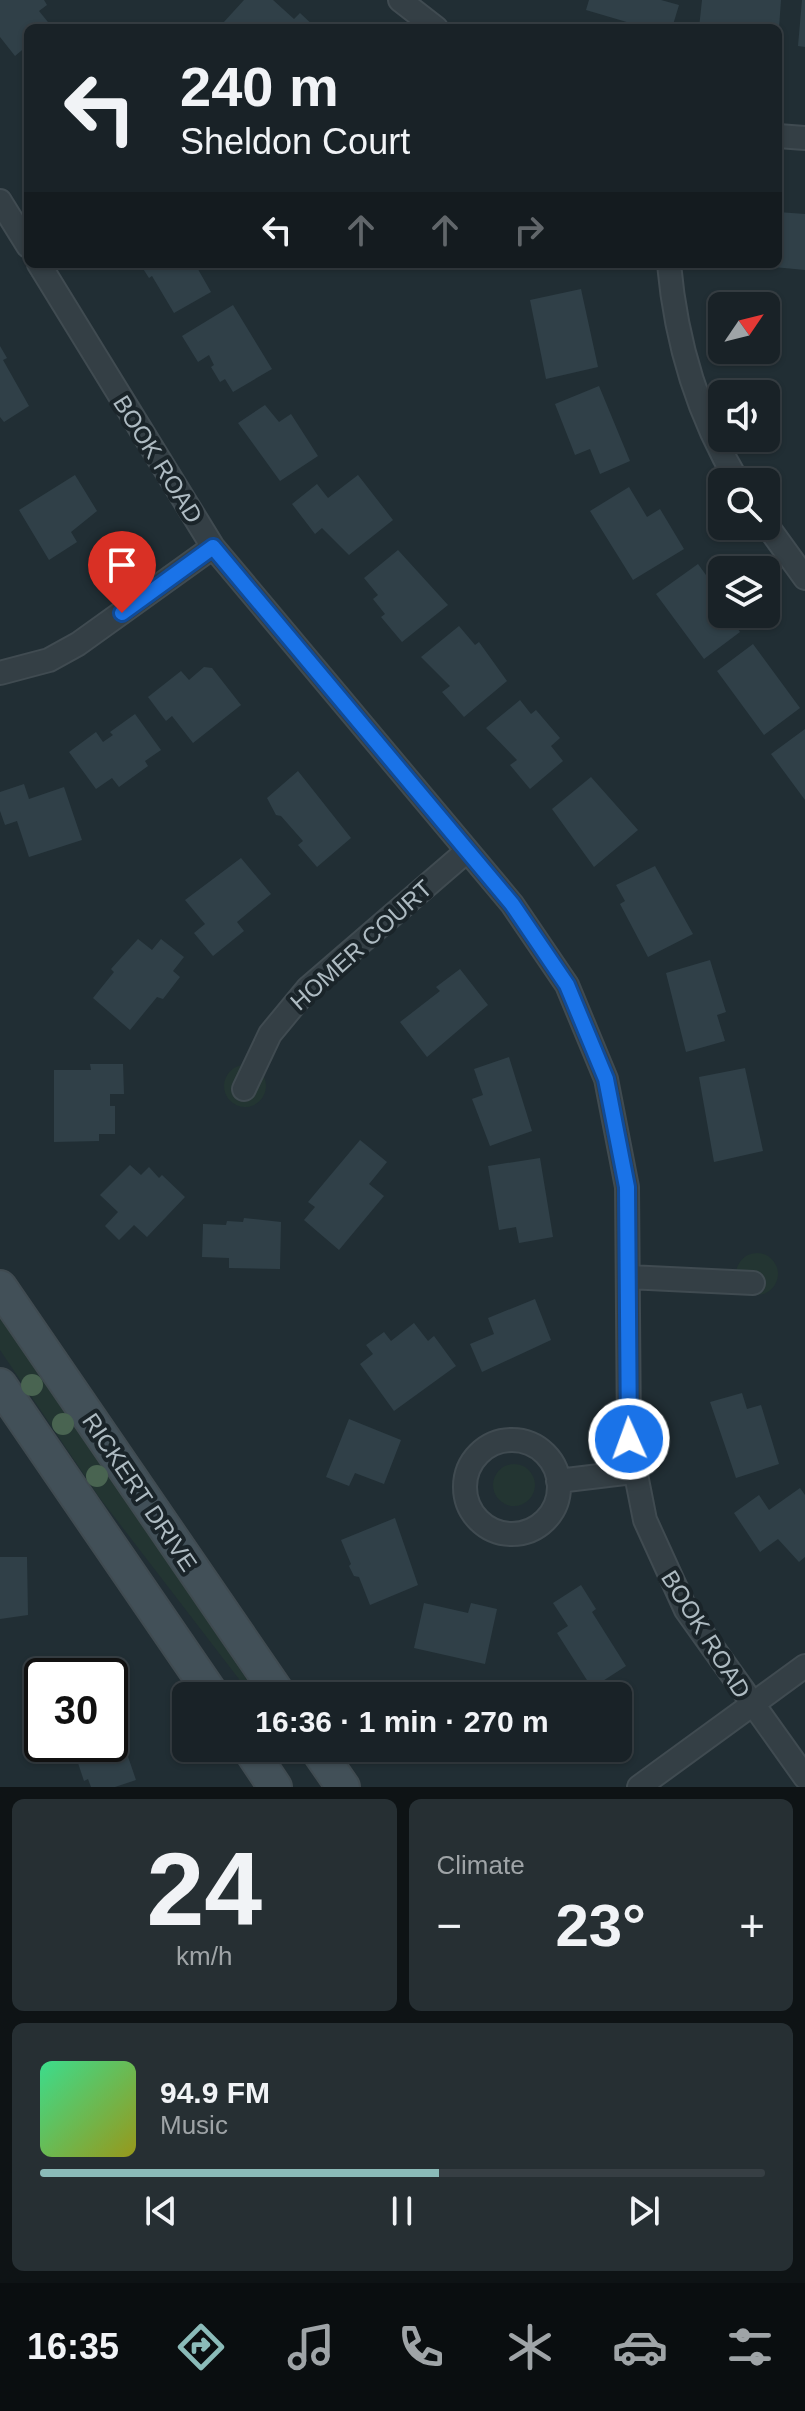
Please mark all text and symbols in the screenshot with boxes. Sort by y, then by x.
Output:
text: 240 m [180,55,339,118]
icon: left [48,56,152,160]
text: Sheldon Court [180,121,410,162]
icon: left [255,208,299,252]
icon: ahead [339,208,383,252]
icon: ahead [423,208,467,252]
icon: right [507,208,551,252]
north arrow [708,292,780,364]
map controls [708,292,780,628]
button: sound [708,380,780,452]
street label: BOOK ROAD [108,390,208,528]
button: search [708,468,780,540]
pin [88,531,156,613]
icon: arrive [100,543,144,587]
button: layers [708,556,780,628]
street label: HOMER COURT [285,874,437,1016]
position arrow [587,1397,671,1481]
street label: RICKERT DRIVE [77,1408,203,1576]
street label: BOOK ROAD [656,1565,756,1703]
speed limit sign: 30 [24,1658,128,1762]
text: 16:36 · 1 min · 270 m [255,1705,549,1738]
text: 24 [146,1831,262,1947]
text: Climate [437,1850,525,1880]
text: 23° [555,1892,646,1959]
text: − [437,1901,462,1950]
text: + [739,1901,765,1950]
text: km/h [176,1941,232,1971]
text: 94.9 FM [160,2076,270,2109]
text: Music [160,2110,228,2140]
icon: previous [139,2189,183,2233]
icon: pause [380,2189,424,2233]
icon: next [622,2189,666,2233]
icon: directions [173,2319,229,2375]
icon: music [283,2319,339,2375]
icon: phone [393,2319,449,2375]
icon: climate [502,2319,558,2375]
icon: car [612,2319,668,2375]
icon: filters [722,2319,778,2375]
text: 16:35 [27,2326,119,2367]

